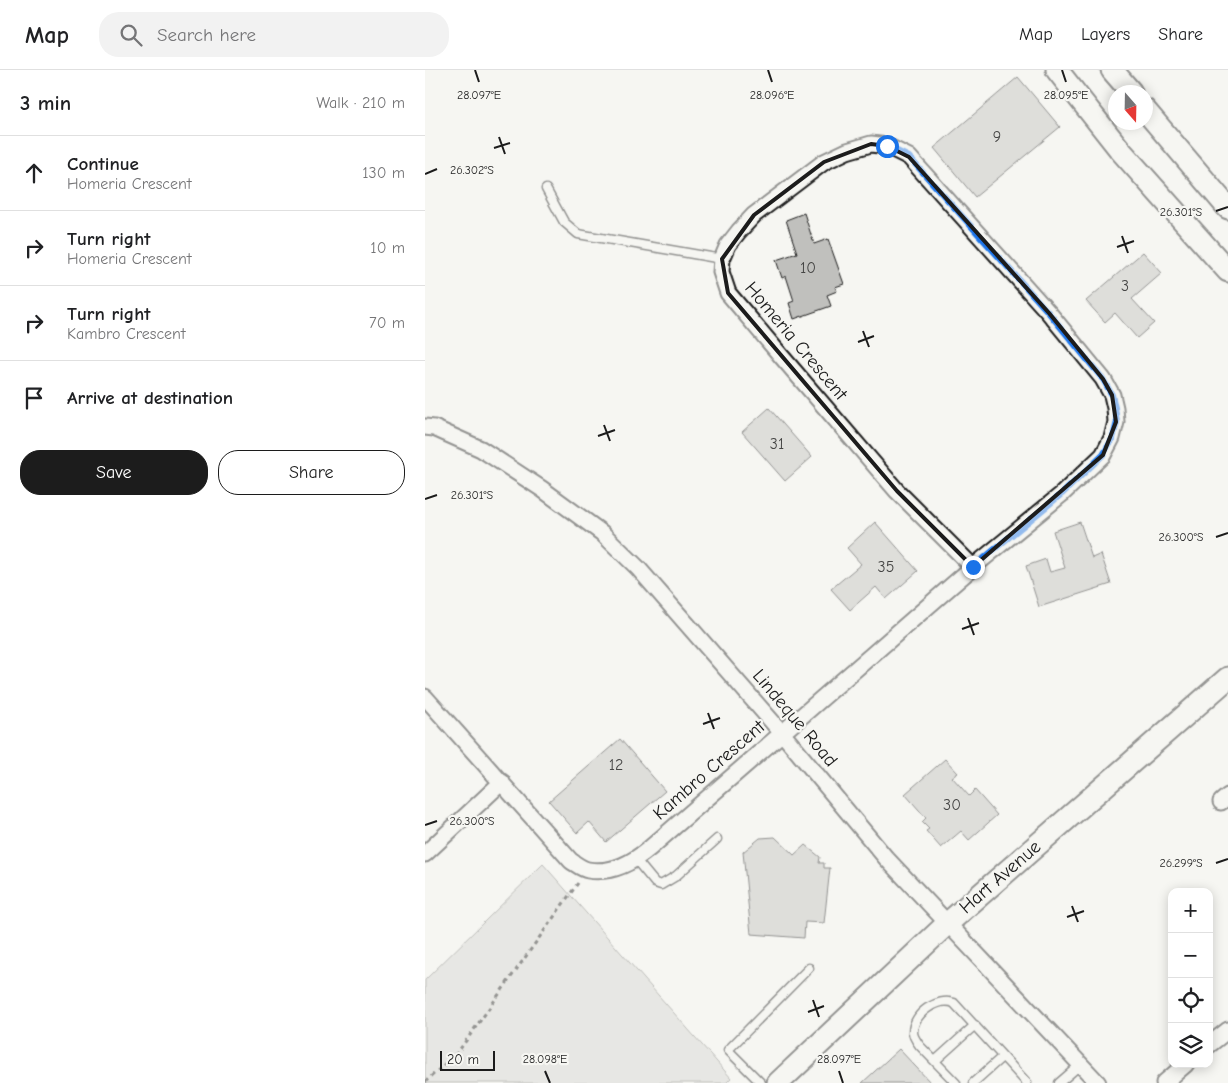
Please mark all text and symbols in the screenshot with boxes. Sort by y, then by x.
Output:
search box [99,12,449,57]
text: Map [25,21,69,49]
icon: search [117,21,145,49]
text: Search here [157,24,256,46]
text: Map [1019,24,1053,45]
text: Layers [1081,24,1130,45]
text: Share [1158,24,1203,45]
north arrow [1108,85,1153,130]
text: 28.097°E [457,88,501,102]
text: 28.096°E [750,88,794,102]
text: 28.095°E [1044,88,1088,102]
text: 3 min [20,91,71,115]
text: Walk · 210 m [316,94,405,112]
house number: 9 [993,128,1001,146]
route start [876,135,899,158]
text: Continue [67,153,139,175]
icon: ahead [20,159,48,187]
text: 26.302°S [450,163,494,177]
text: 130 m [362,164,405,182]
text: Homeria Crescent [67,175,192,193]
text: 26.301°S [1160,205,1203,219]
text: Turn right [67,228,151,250]
icon: right [20,234,48,262]
text: 10 m [370,239,405,257]
text: Homeria Crescent [67,250,192,268]
house number: 10 [800,259,816,277]
street label: Homeria Crescent [740,277,852,405]
house number: 3 [1121,277,1129,295]
text: Turn right [67,303,151,325]
icon: right [20,309,48,337]
text: 70 m [369,314,405,332]
text: Kambro Crescent [67,325,186,343]
icon: arrive [20,384,48,412]
text: Arrive at destination [67,387,233,409]
house number: 31 [770,435,784,453]
button: Save [20,450,208,495]
button: Share [218,450,405,495]
text: 26.301°S [451,488,494,502]
text: 26.300°S [1159,530,1204,544]
route end [962,556,985,579]
house number: 35 [878,558,894,576]
street label: Lindeque Road [748,665,842,771]
street label: Kambro Crescent [649,715,770,824]
house number: 12 [609,756,623,774]
house number: 30 [943,796,961,814]
text: 26.300°S [450,814,495,828]
street label: Hart Avenue [955,836,1045,918]
text: 26.299°S [1159,856,1203,870]
map controls [1168,888,1213,1068]
button: + [1168,888,1213,933]
button: − [1168,933,1213,978]
button: locate [1168,978,1213,1023]
button: layers [1168,1023,1213,1068]
scale bar [440,1048,495,1071]
text: 20 m [447,1051,479,1068]
text: 28.098°E [523,1052,567,1066]
text: 28.097°E [817,1052,861,1066]

